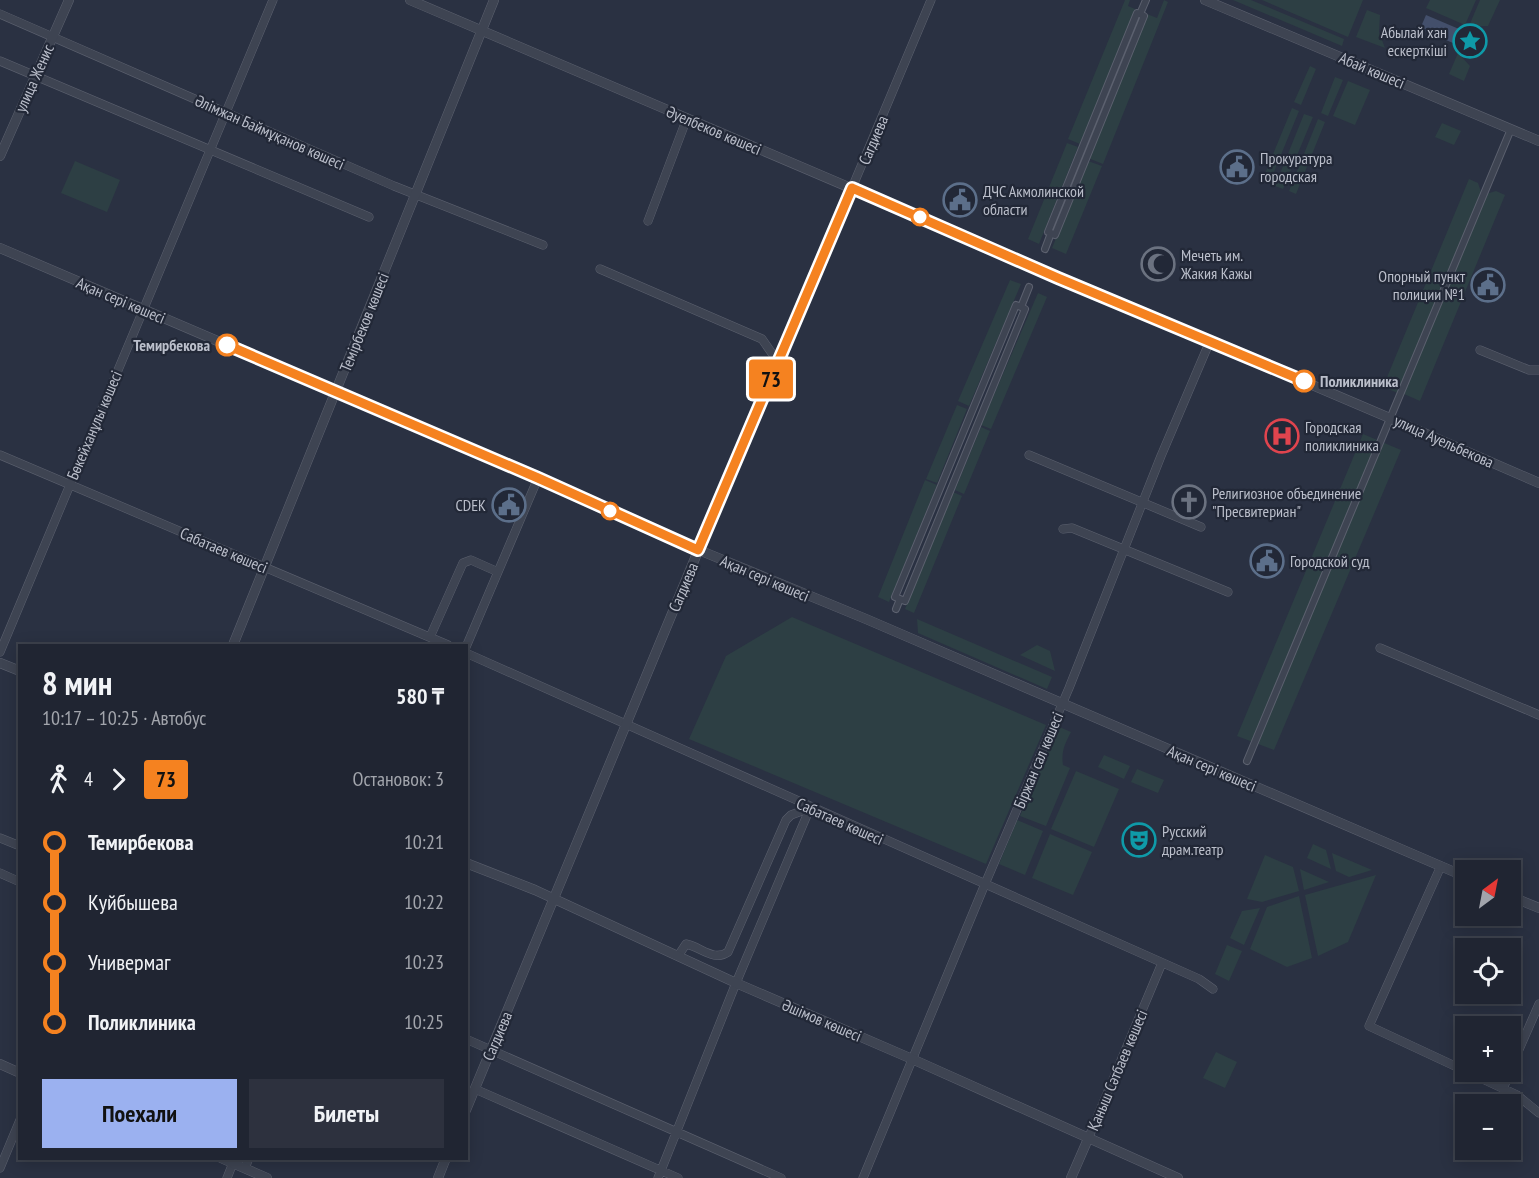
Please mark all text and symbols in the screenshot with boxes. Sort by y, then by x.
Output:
place label: Абылай хан ескерткіші [1381,22,1447,60]
place icon: Абылай хан ескерткіші [1452,23,1488,59]
street label: улица Женис [10,41,58,115]
street label: Абай көшесі [1336,47,1408,93]
street label: Әлімжан Баймұқанов көшесі [192,90,348,174]
street label: Әуелбеков көшесі [663,101,765,159]
street label: Сагдиева [854,112,892,168]
place label: Прокуратура городская [1260,148,1332,186]
public building icon: Прокуратура городская [1219,149,1255,185]
place label: ДЧС Акмолинской области [983,181,1084,219]
public building icon: ДЧС Акмолинской области [942,182,978,218]
unlabelled marker [911,208,929,226]
place label: Мечеть им. Жакия Кажы [1180,245,1252,283]
mosque icon: Мечеть им. Жакия Кажы [1140,246,1176,282]
place label: Опорный пункт полиции №1 [1378,266,1466,304]
public building icon: Опорный пункт полиции №1 [1470,267,1506,303]
street label: Темірбеков көшесі [335,269,393,375]
street label: Ақан сері көшесі [73,272,169,328]
marker: Темирбекова [216,334,238,356]
place label: Темирбекова [133,335,210,355]
line badge: 73 [744,360,798,398]
text: 73 [761,366,781,393]
street label: Бөкейханұлы көшесі [62,367,126,483]
marker: Поликлиника [1293,370,1315,392]
place label: Поликлиника [1320,371,1399,391]
street label: улица Ауельбекова [1391,410,1497,472]
place label: Городская поликлиника [1305,417,1379,455]
hospital icon: Городская поликлиника [1264,418,1300,454]
place label: Религиозное объединение "Пресвитериан" [1212,483,1361,521]
church icon: Религиозное объединение "Пресвитериан" [1171,484,1207,520]
public building icon: CDEK [491,487,527,523]
place label: CDEK [456,495,486,515]
unlabelled marker [601,502,619,520]
street label: Сабатаев көшесі [177,523,271,577]
public building icon: Городской суд [1249,543,1285,579]
street label: Ақан сері көшесі [717,550,813,606]
place label: Городской суд [1290,551,1370,571]
street label: Сагдиева [664,559,702,615]
text: 8 мин [42,661,112,704]
text: 580 ₸ [396,682,444,710]
text: 10:17 – 10:25 · Автобус [42,705,206,731]
street label: Біржан сал көшесі [1009,709,1067,811]
street label: Ақан сері көшесі [1164,740,1260,796]
icon: walk [42,763,75,796]
icon: forward [102,763,135,796]
text: 4 [84,766,93,792]
text: 73 [156,766,176,793]
text: Остановок: 3 [353,766,444,792]
street label: Сабатаев көшесі [793,793,887,849]
place label: Русский драм.театр [1162,821,1224,859]
theatre icon: Русский драм.театр [1121,822,1157,858]
text: Темирбекова [88,828,194,856]
text: 10:21 [404,829,444,855]
north arrow [1455,860,1521,926]
map controls [1455,860,1521,1160]
text: Куйбышева [88,888,178,916]
text: 10:22 [404,889,444,915]
button: locate [1455,938,1521,1004]
text: Универмаг [88,948,170,976]
text: 10:23 [404,949,444,975]
street label: Әшімов көшесі [779,994,865,1046]
street label: Қаныш Сәтбаев көшесі [1082,1006,1152,1134]
text: Поликлиника [88,1008,196,1036]
street label: Сагдиева [478,1008,516,1064]
text: 10:25 [404,1009,444,1035]
button: + [1455,1016,1521,1082]
button: Поехали [42,1079,237,1148]
button: Билеты [249,1079,444,1148]
button: − [1455,1094,1521,1160]

